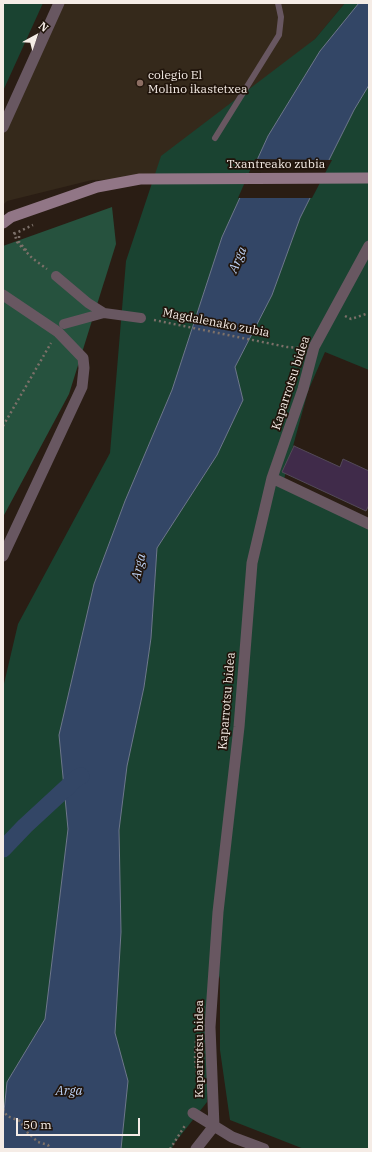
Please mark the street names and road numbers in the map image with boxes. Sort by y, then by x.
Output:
street label: Txantreako zubia [227,158,325,172]
street label: Magdalenako zubia [161,306,271,340]
street label: Kaparrotsu bidea [269,334,313,432]
street label: Kaparrotsu bidea [216,652,238,750]
street label: Kaparrotsu bidea [193,1000,207,1098]

